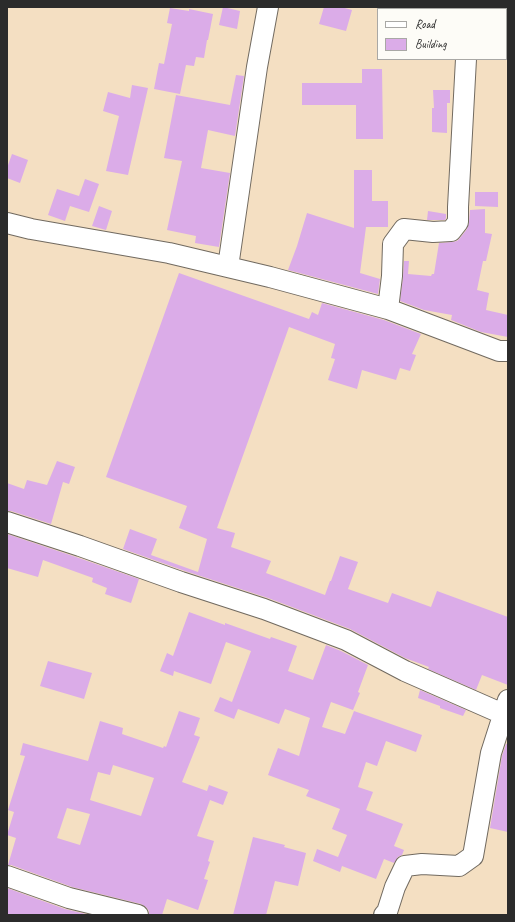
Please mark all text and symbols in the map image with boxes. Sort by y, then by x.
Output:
legend [377,8,507,60]
text: Road [415,16,435,32]
text: Building [415,36,447,52]

